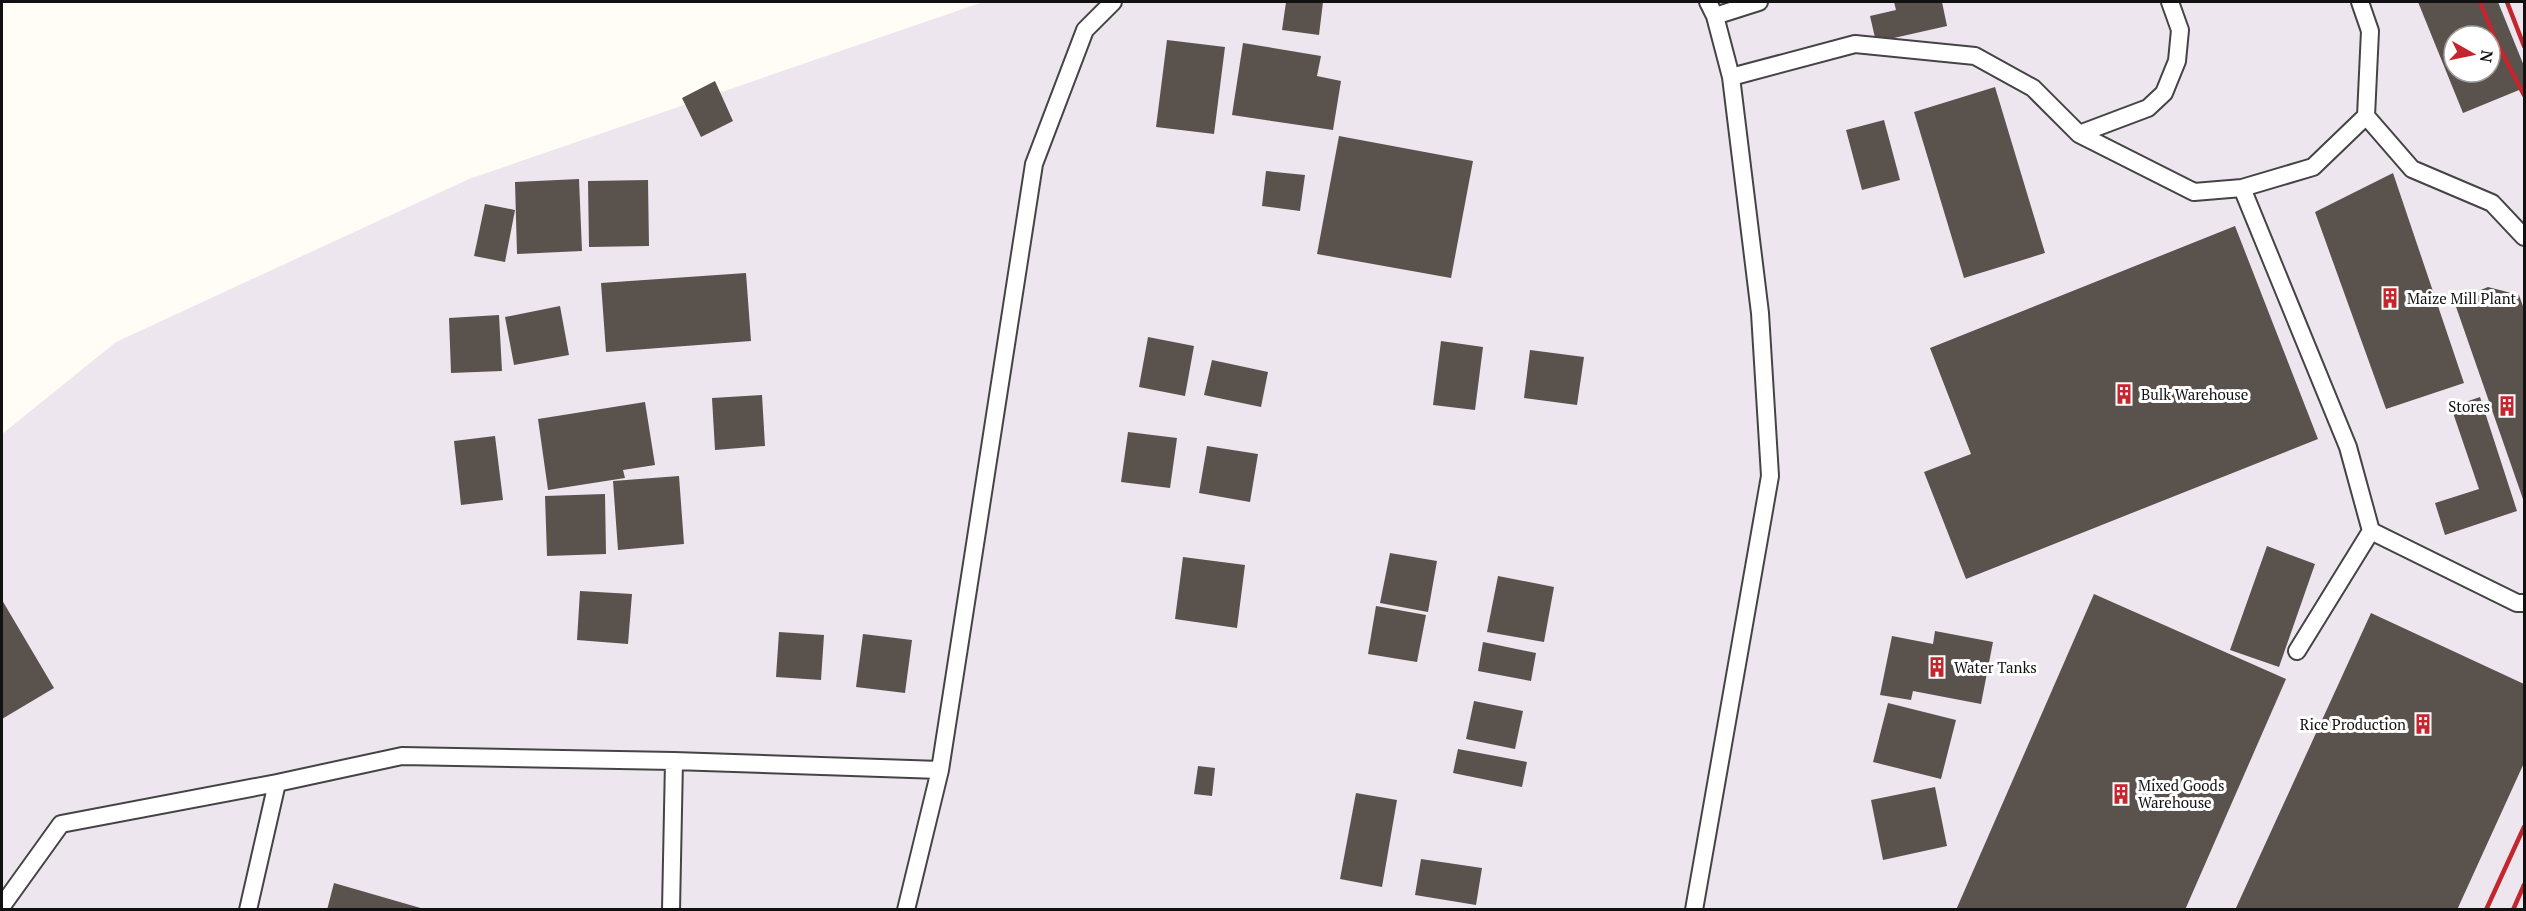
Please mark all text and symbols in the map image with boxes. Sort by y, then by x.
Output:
north arrow [2442,24,2502,84]
text: N [2475,49,2499,64]
building icon: Maize Mill Plant [2378,286,2402,310]
place label: Maize Mill Plant [2407,288,2517,308]
building icon: Bulk Warehouse [2112,382,2136,406]
place label: Bulk Warehouse [2141,384,2248,404]
building icon: Stores [2495,394,2519,418]
place label: Stores [2448,396,2490,416]
building icon: Water Tanks [1925,655,1949,679]
place label: Water Tanks [1954,657,2037,677]
building icon: Rice Production [2411,712,2435,736]
place label: Rice Production [2300,714,2406,734]
place label: Mixed Goods Warehouse [2138,775,2224,812]
building icon: Mixed Goods Warehouse [2109,782,2133,806]

